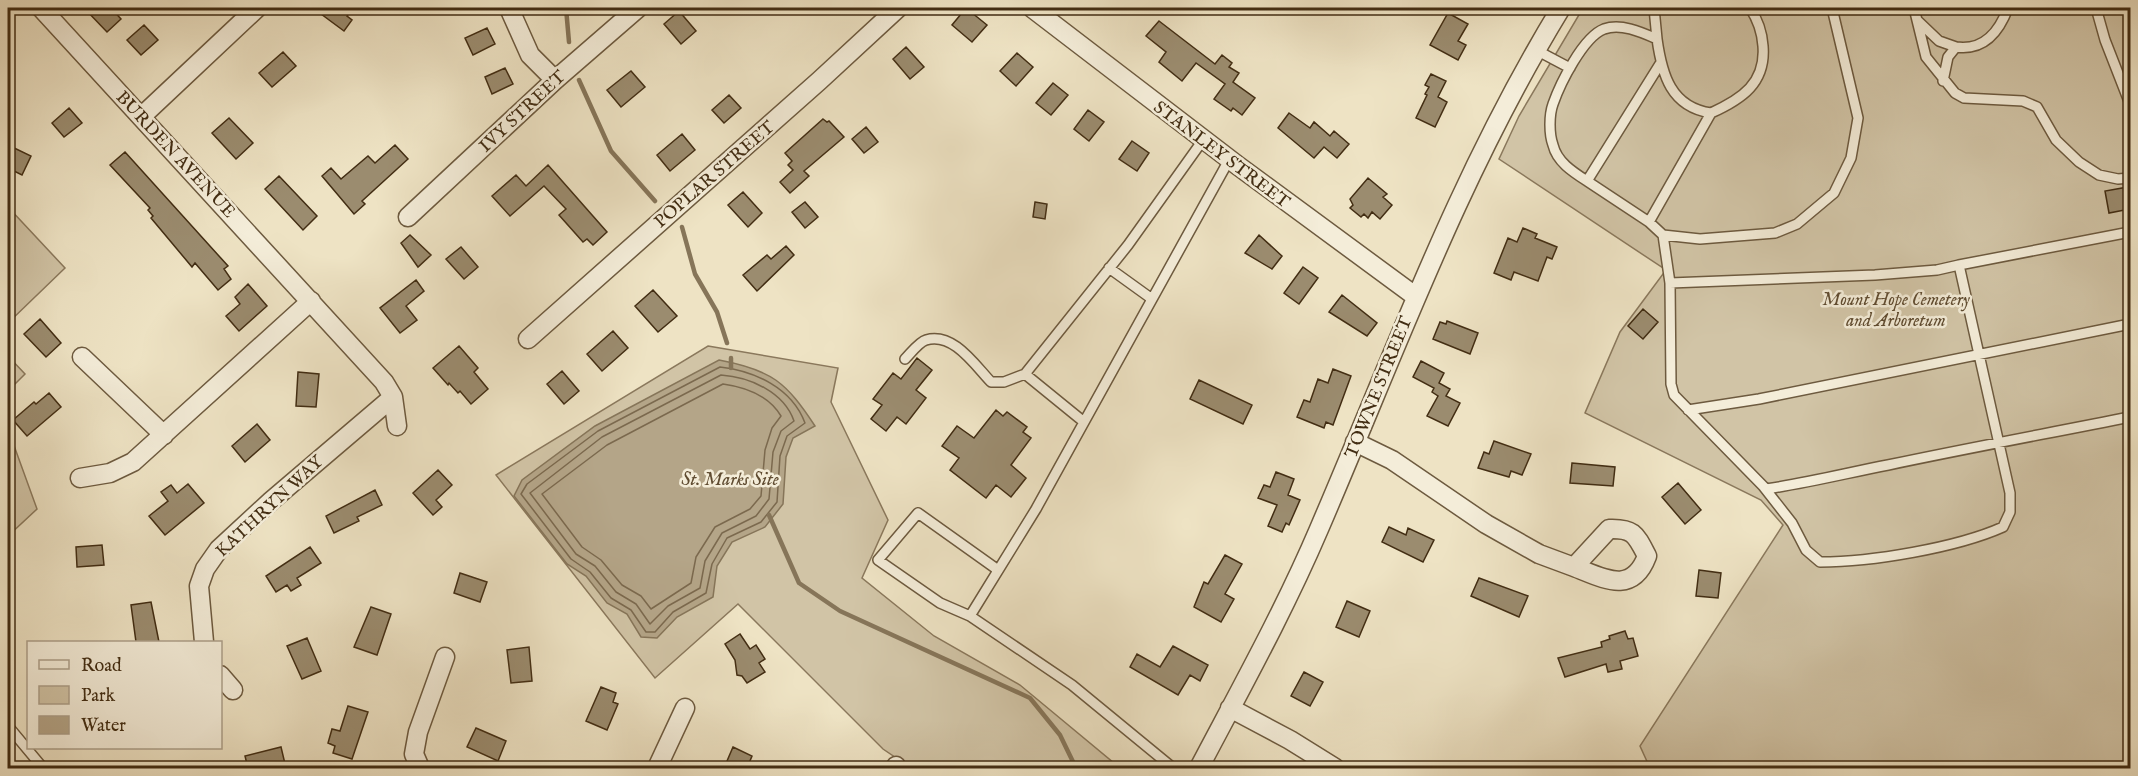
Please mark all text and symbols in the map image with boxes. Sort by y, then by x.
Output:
street label: IVY STREET [475,66,571,158]
street label: BURDEN AVENUE [110,87,240,223]
street label: STANLEY STREET [1148,96,1294,214]
street label: POPLAR STREET [650,117,780,234]
park label: Mount Hope Cemetery and Arboretum [1822,289,1970,333]
street label: TOWNE STREET [1340,313,1418,462]
street label: KATHRYN WAY [211,451,329,563]
park label: St. Marks Site [681,469,779,492]
legend [27,641,222,749]
text: Road [81,655,122,678]
text: Park [81,685,116,708]
text: Water [81,715,126,738]

